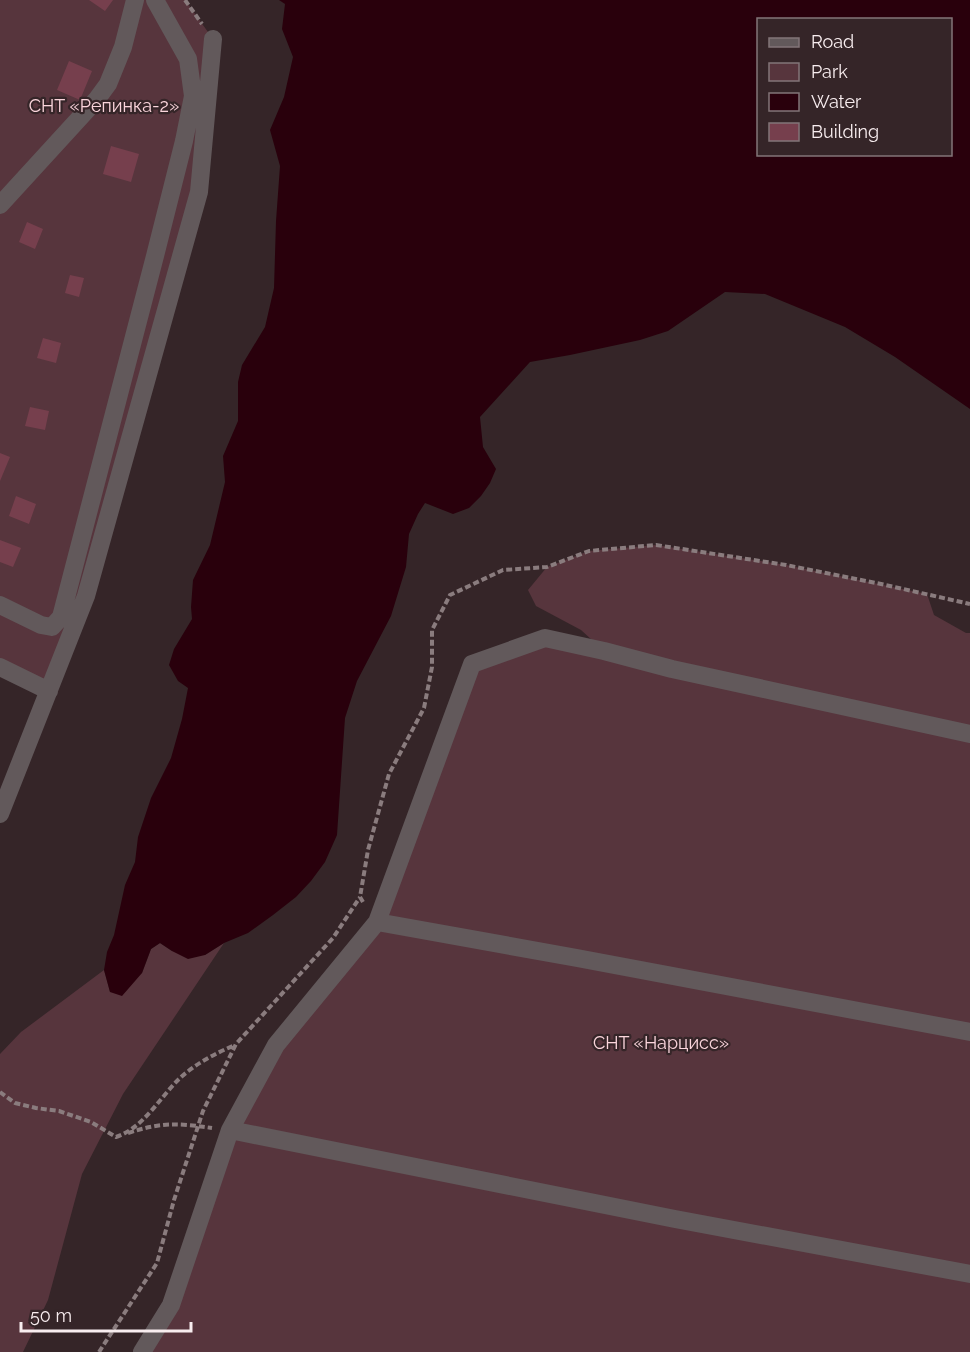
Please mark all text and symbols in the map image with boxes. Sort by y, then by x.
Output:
legend [757,18,952,156]
text: Road [811,31,854,52]
text: Park [811,61,848,82]
text: Water [811,91,862,112]
park label: СНТ «Репинка-2» [29,95,179,116]
text: Building [811,121,879,142]
park label: СНТ «Нарцисс» [593,1032,729,1053]
scale bar [21,1295,190,1333]
text: 50 m [30,1305,72,1326]

